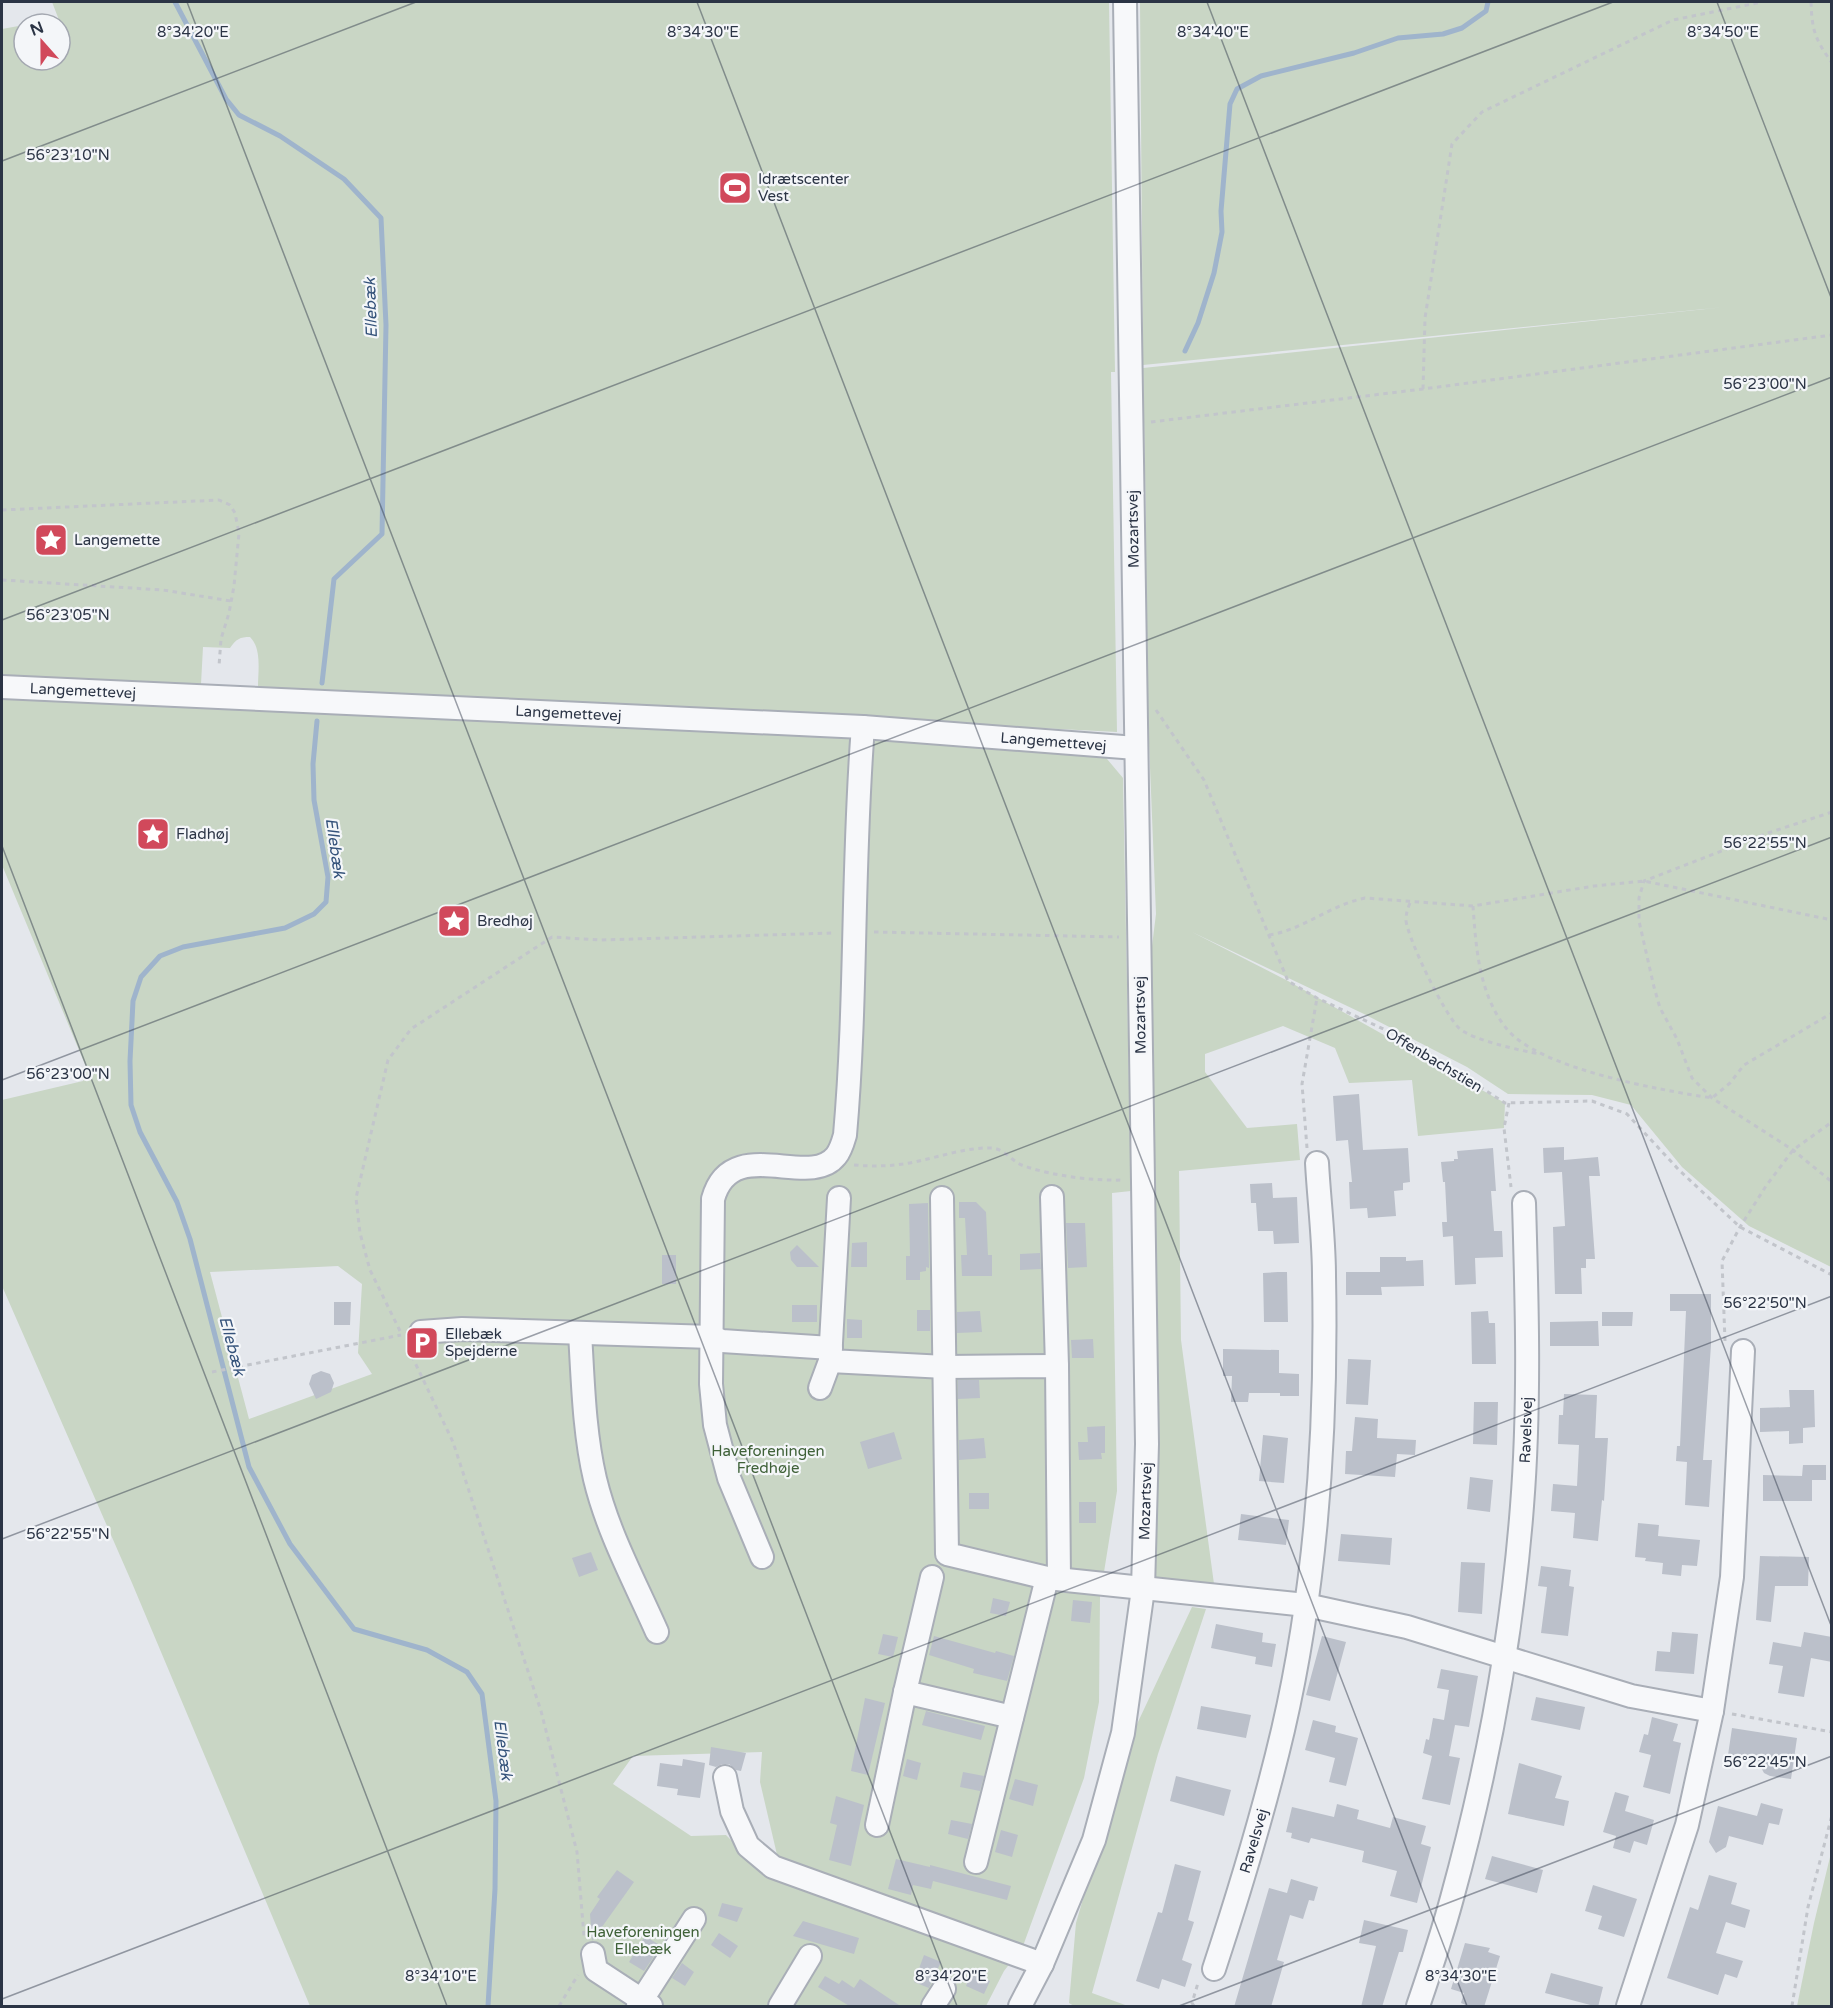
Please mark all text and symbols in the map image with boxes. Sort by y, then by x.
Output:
north arrow [12,12,72,72]
text: N [27,17,47,41]
text: 8°34'20"E [157,23,229,41]
text: 8°34'30"E [667,23,739,41]
text: 8°34'40"E [1177,23,1249,41]
text: 8°34'50"E [1687,23,1759,41]
text: 56°23'10"N [26,146,110,164]
sports icon: Idrætscenter Vest [717,170,753,206]
place label: Idrætscenter Vest [758,170,849,205]
water label: Ellebæk [360,276,382,339]
text: 56°23'00"N [1723,375,1807,393]
street label: Mozartsvej [1123,490,1143,568]
place icon: Langemette [33,522,69,558]
place label: Langemette [74,531,160,549]
text: 56°23'05"N [26,606,110,624]
street label: Langemettevej [29,679,136,702]
street label: Langemettevej [515,702,622,725]
street label: Langemettevej [1000,729,1107,755]
place icon: Fladhøj [135,816,171,852]
water label: Ellebæk [321,817,349,881]
place label: Fladhøj [176,825,229,843]
text: 56°22'55"N [1723,834,1807,852]
place icon: Bredhøj [436,903,472,939]
place label: Bredhøj [477,912,533,930]
street label: Mozartsvej [1130,976,1150,1054]
street label: Offenbachstien [1382,1024,1486,1096]
text: 56°23'00"N [26,1065,110,1083]
text: 56°22'50"N [1723,1294,1807,1312]
water label: Ellebæk [214,1314,250,1379]
parking icon: Ellebæk Spejderne [404,1325,440,1361]
place label: Ellebæk Spejderne [445,1325,517,1360]
street label: Ravelsvej [1516,1397,1536,1464]
park label: Haveforeningen Fredhøje [711,1442,825,1477]
street label: Mozartsvej [1135,1462,1155,1540]
text: 56°22'55"N [26,1525,110,1543]
water label: Ellebæk [489,1719,517,1783]
text: 56°22'45"N [1723,1753,1807,1771]
street label: Ravelsvej [1236,1807,1271,1875]
park label: Haveforeningen Ellebæk [586,1923,700,1958]
text: 8°34'10"E [405,1967,477,1985]
text: 8°34'20"E [915,1967,987,1985]
text: 8°34'30"E [1425,1967,1497,1985]

